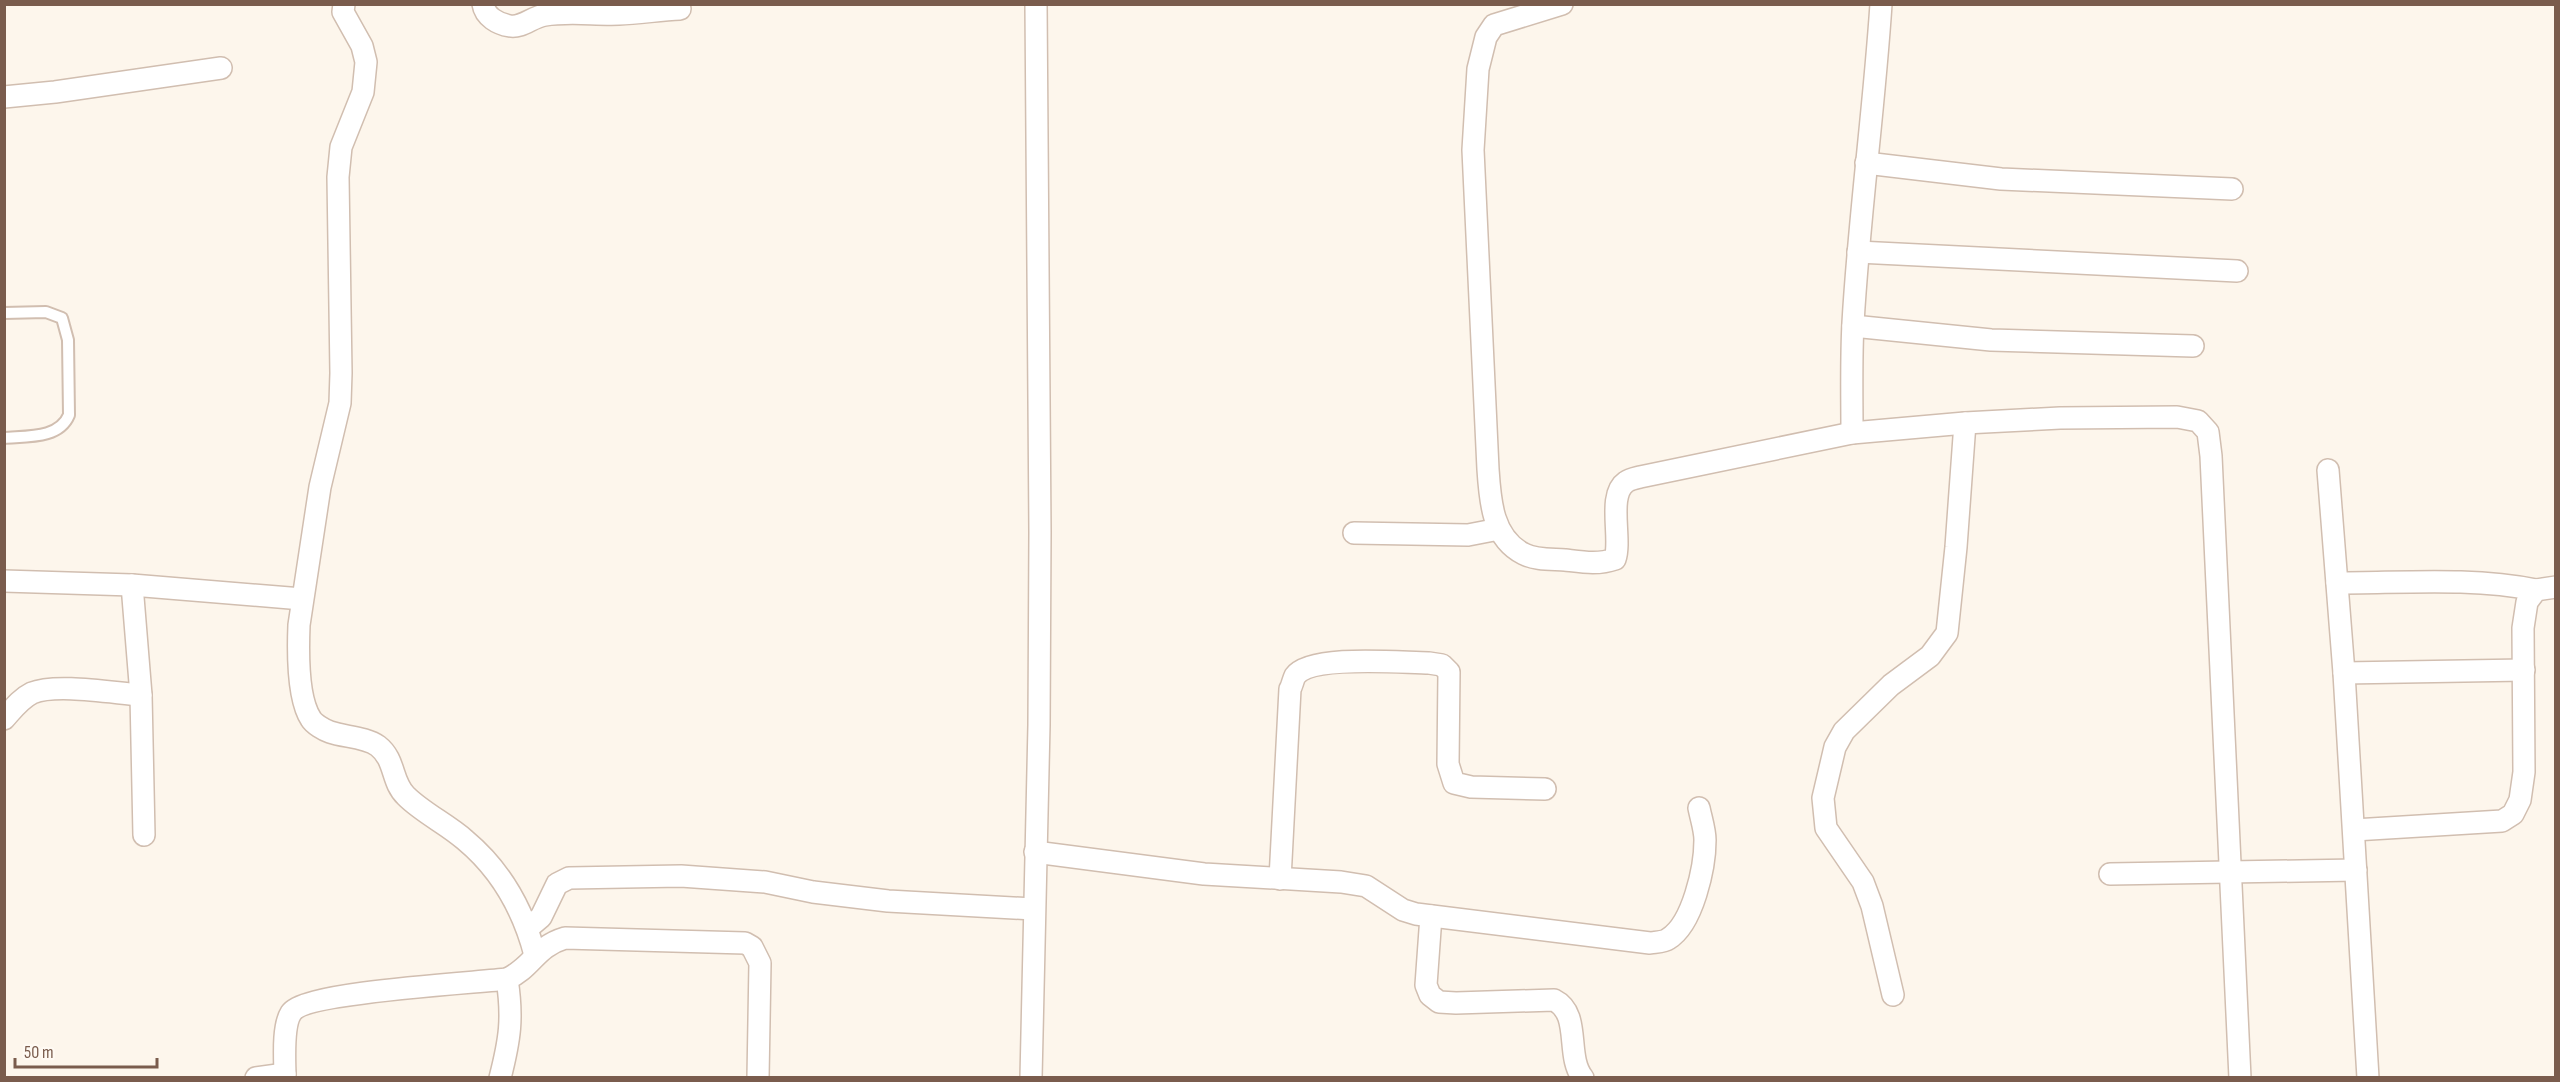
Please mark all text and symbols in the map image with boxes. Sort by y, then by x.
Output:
scale bar [15,1031,158,1069]
text: 50 m [24,1042,54,1063]

